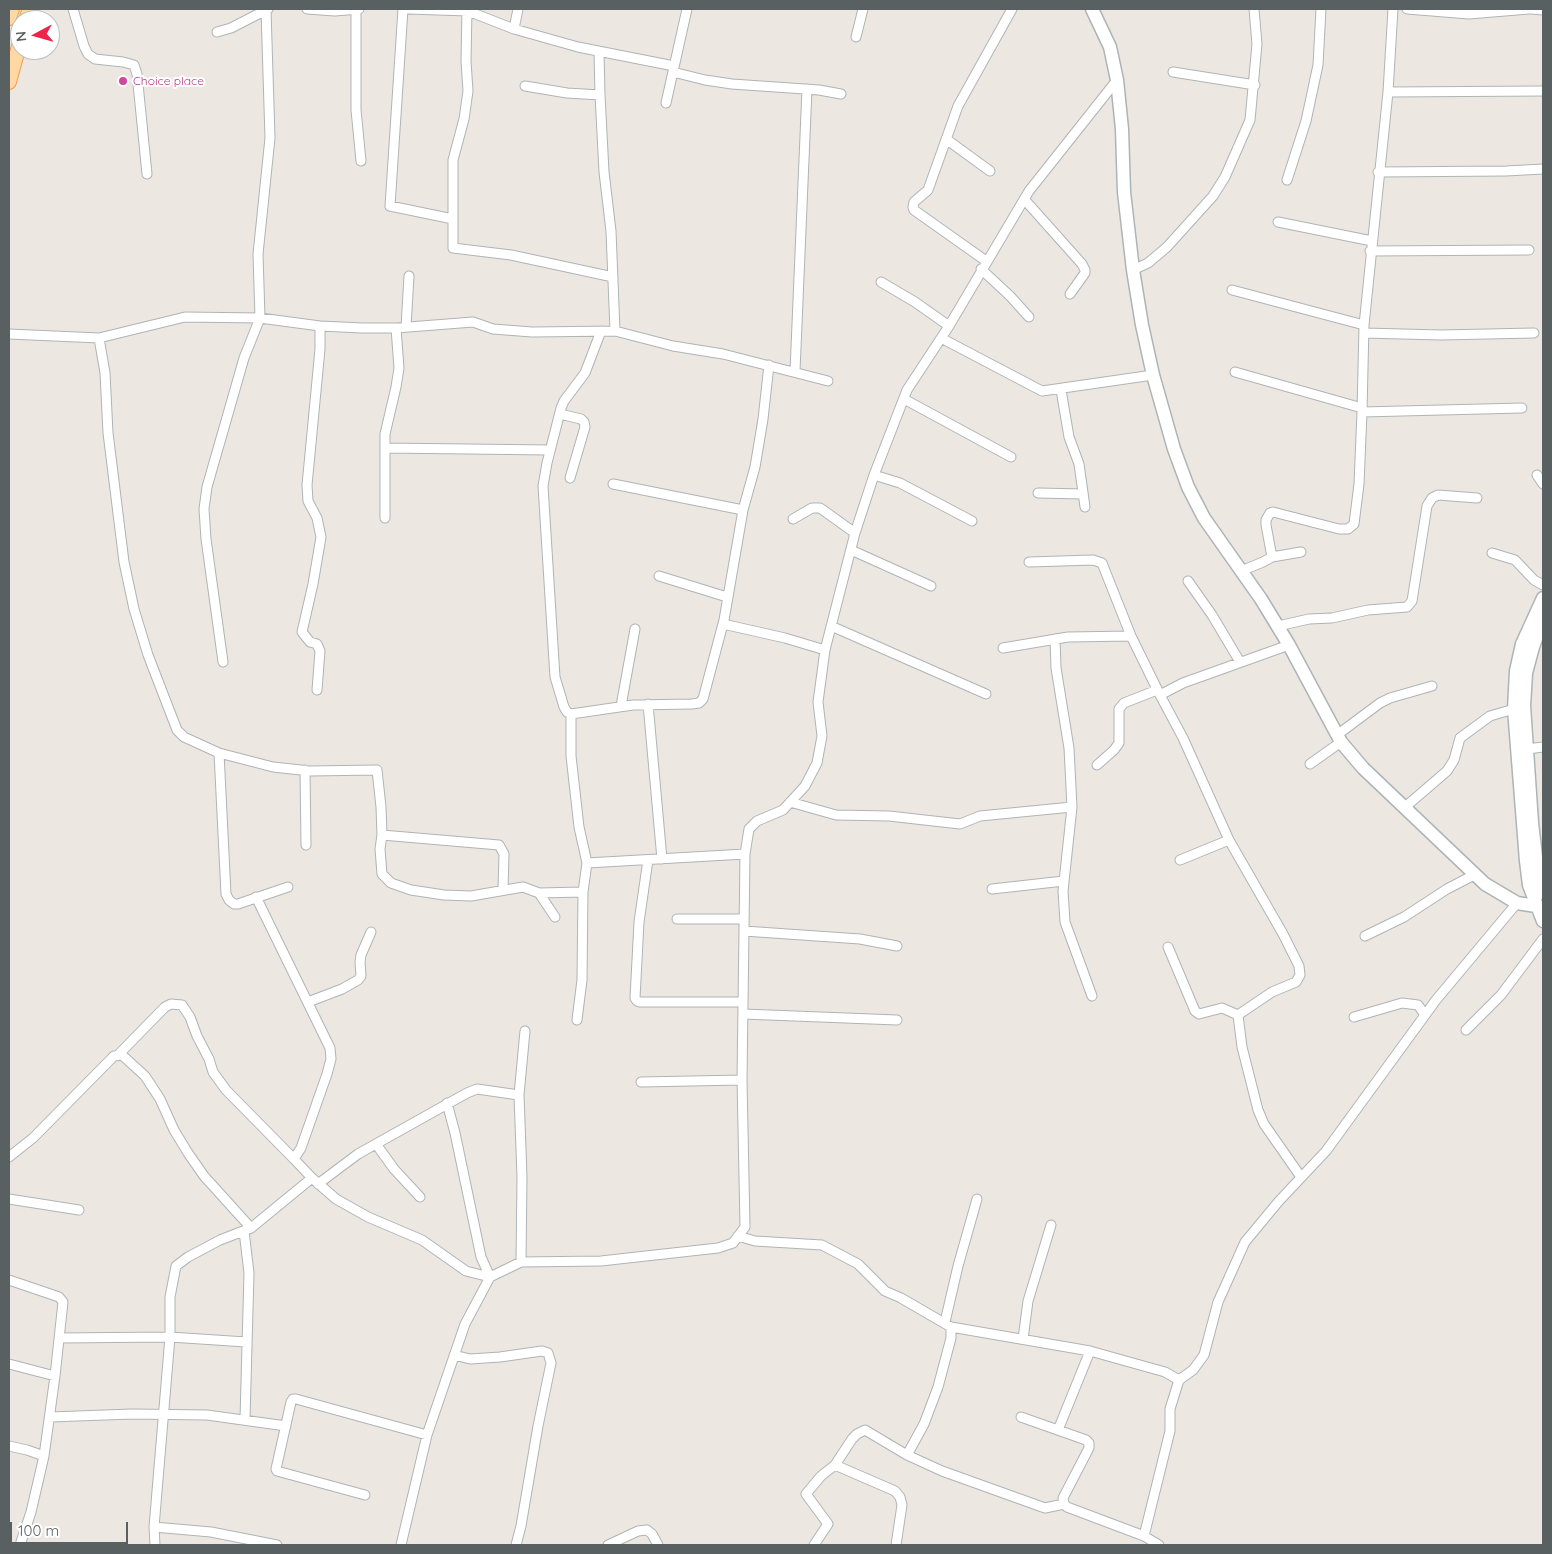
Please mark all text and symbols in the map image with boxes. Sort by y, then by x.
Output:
north arrow [10,10,60,60]
text: N [12,30,31,43]
place label: Choice place [133,74,204,88]
marker: Choice place [117,75,129,87]
scale bar [12,1512,130,1544]
text: 100 m [18,1521,59,1540]

